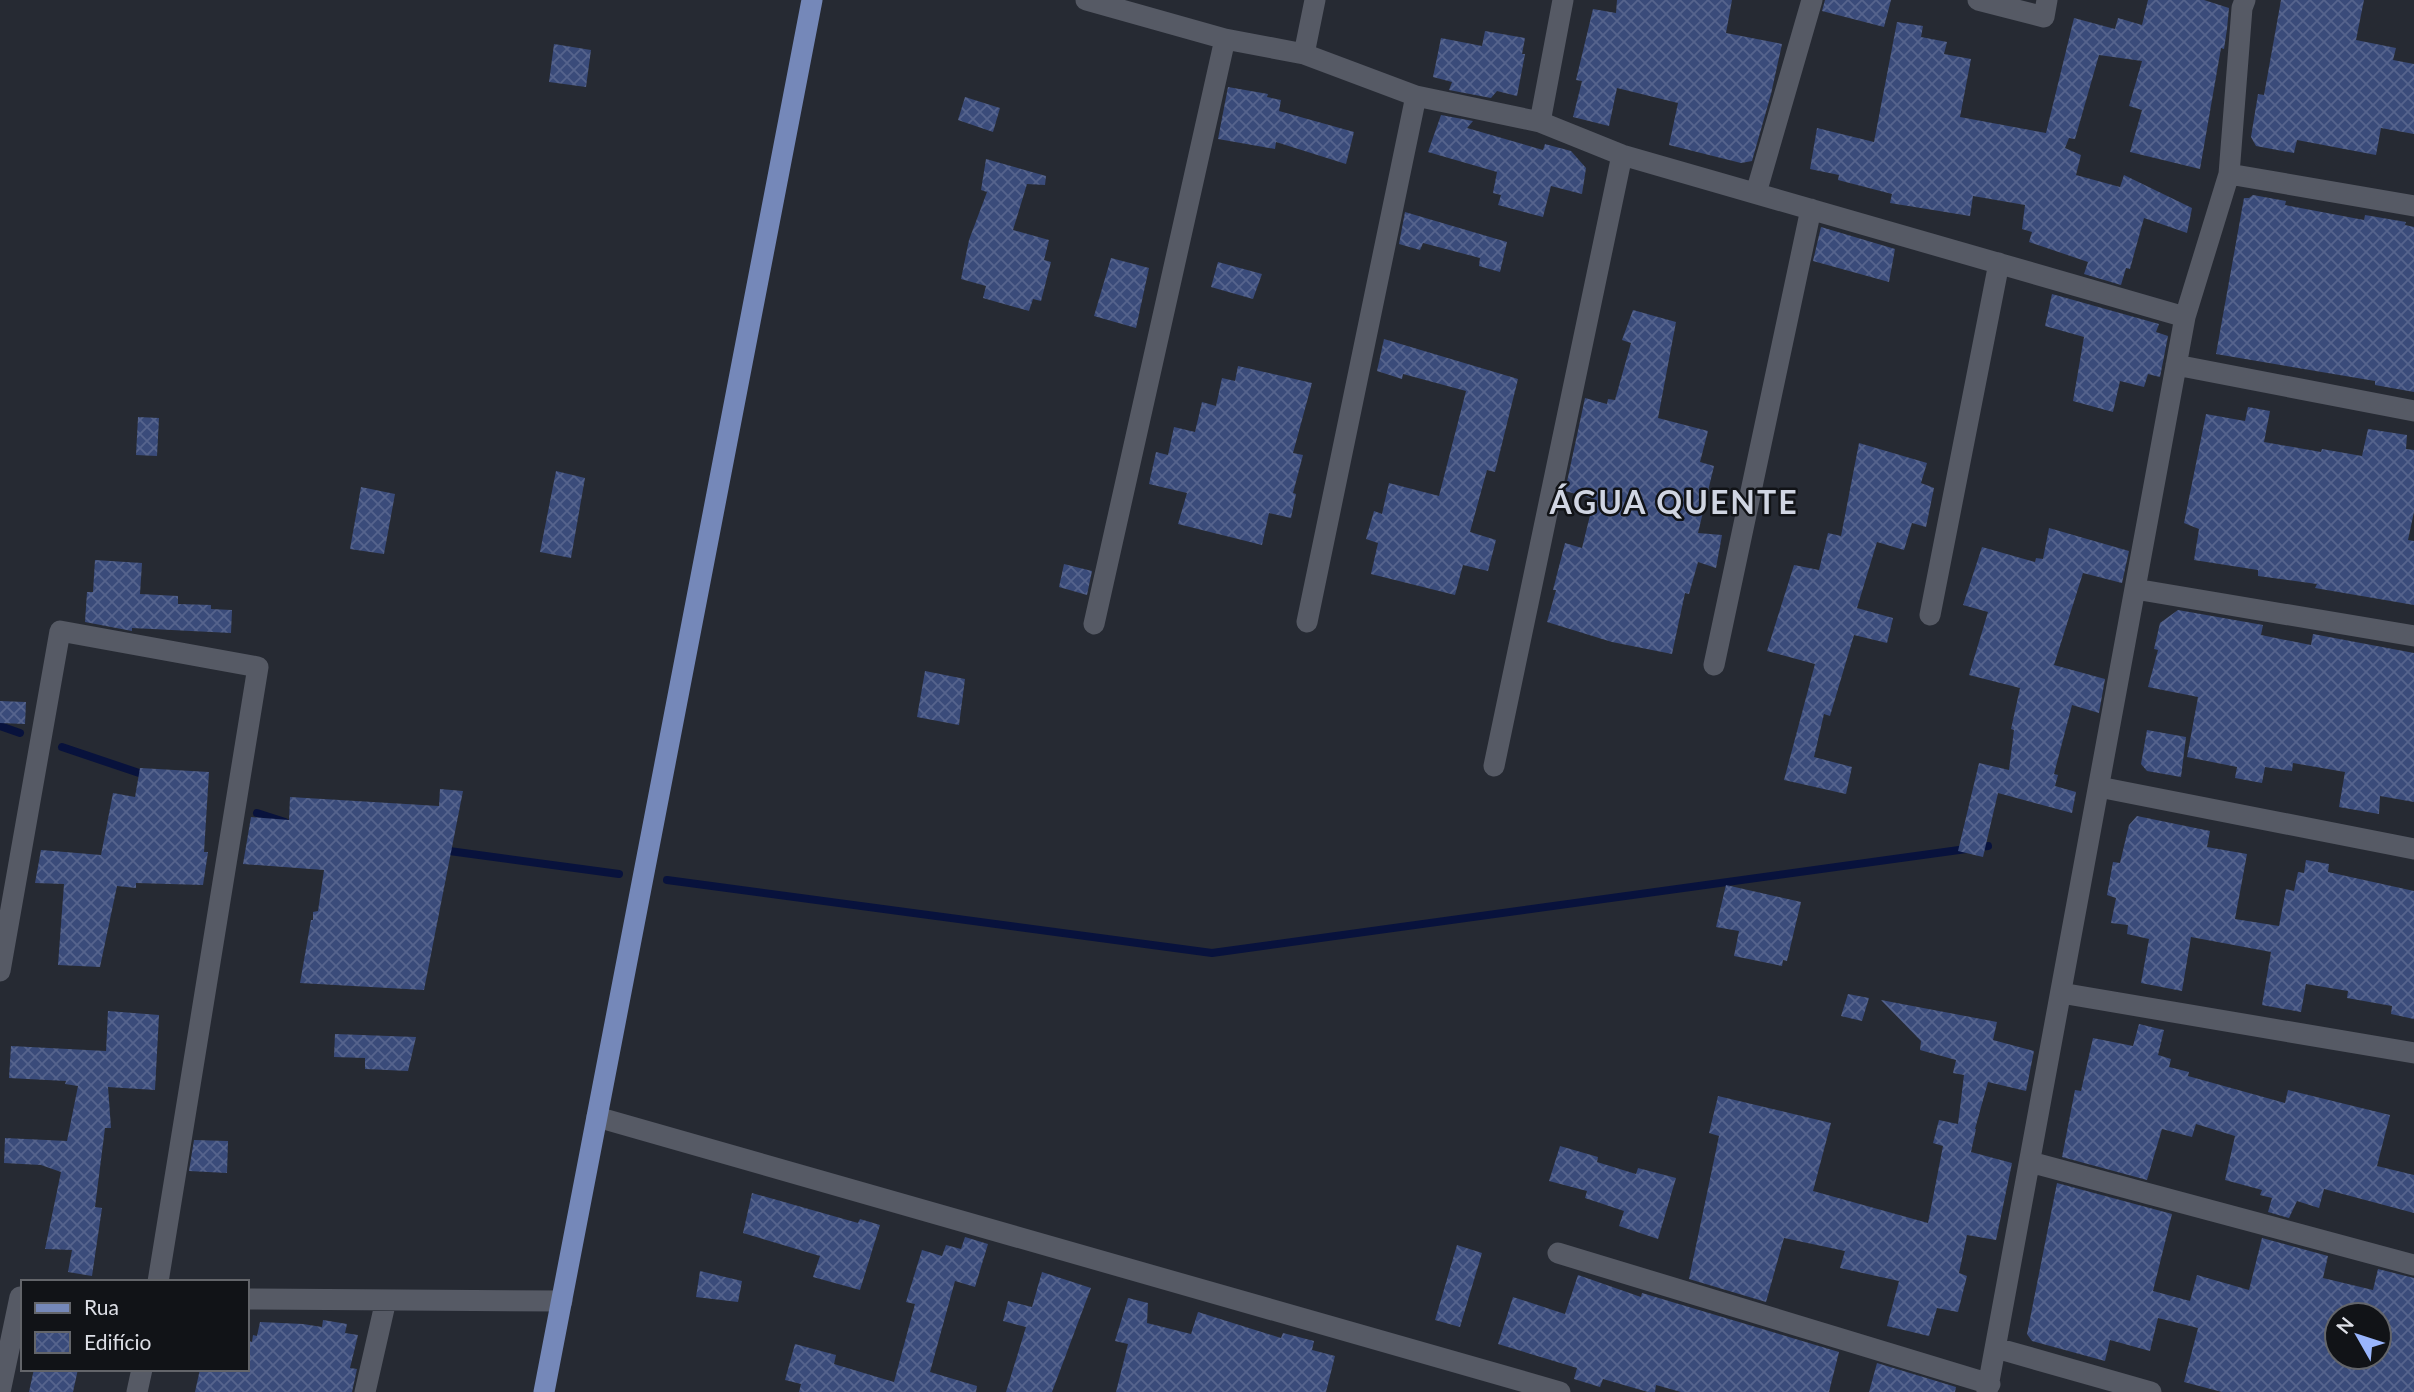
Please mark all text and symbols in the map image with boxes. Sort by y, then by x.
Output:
district label: ÁGUA QUENTE [1548,482,1799,521]
legend [21,1280,248,1371]
text: Rua [84,1294,119,1319]
north arrow [2323,1301,2393,1371]
text: N [2331,1312,2358,1338]
text: Edifício [84,1329,152,1354]

